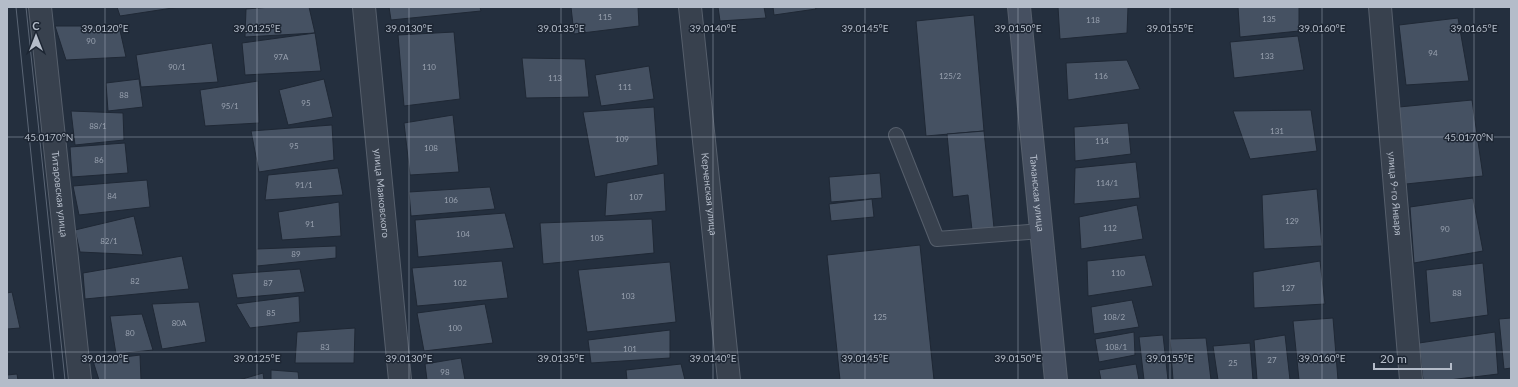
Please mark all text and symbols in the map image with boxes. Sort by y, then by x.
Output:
house number: 115 [598,12,612,22]
house number: 135 [1262,14,1276,24]
house number: 118 [1086,15,1100,25]
north arrow [16,16,56,56]
text: С [32,19,40,32]
text: 39.0120°E [81,22,129,34]
text: 39.0125°E [233,22,281,34]
text: 39.0130°E [385,22,433,34]
text: 39.0135°E [537,22,585,34]
text: 39.0140°E [689,22,737,34]
text: 39.0145°E [841,22,889,34]
text: 39.0150°E [994,22,1042,34]
text: 39.0155°E [1146,22,1194,34]
text: 39.0160°E [1298,22,1346,34]
text: 39.0165°E [1450,22,1498,34]
house number: 90 [86,36,96,46]
house number: 94 [1428,48,1438,58]
house number: 133 [1260,51,1274,61]
house number: 97А [274,52,289,62]
house number: 90/1 [168,62,186,72]
house number: 110 [422,62,436,72]
house number: 125/2 [939,71,961,81]
house number: 116 [1094,71,1108,81]
house number: 113 [548,73,562,83]
house number: 111 [618,82,632,92]
house number: 88 [119,90,129,100]
house number: 95 [301,98,311,108]
house number: 95/1 [221,101,239,111]
house number: 88/1 [89,121,107,131]
house number: 131 [1270,126,1284,136]
text: 45.0170°N [25,131,73,143]
text: 45.0170°N [1445,131,1493,143]
house number: 109 [615,134,629,144]
house number: 114 [1095,136,1109,146]
house number: 95 [289,141,299,151]
house number: 108 [424,143,438,153]
street label: улица Маяковского [372,148,392,239]
street label: Титаровская улица [49,150,71,238]
street label: улица 9-го Января [1386,151,1405,236]
street label: Керченская улица [699,152,720,236]
street label: Таманская улица [1028,154,1047,232]
house number: 86 [94,155,104,165]
house number: 114/1 [1096,178,1118,188]
house number: 91/1 [295,180,313,190]
house number: 84 [107,191,117,201]
house number: 107 [629,192,643,202]
house number: 106 [444,195,458,205]
house number: 129 [1285,216,1299,226]
house number: 91 [305,219,315,229]
house number: 112 [1103,223,1117,233]
house number: 90 [1440,224,1450,234]
house number: 104 [456,229,470,239]
house number: 105 [590,233,604,243]
house number: 82/1 [100,236,118,246]
house number: 89 [291,249,301,259]
house number: 110 [1111,268,1125,278]
house number: 82 [130,276,140,286]
house number: 87 [263,278,273,288]
house number: 102 [453,278,467,288]
house number: 127 [1281,283,1295,293]
house number: 88 [1452,288,1462,298]
house number: 103 [621,291,635,301]
house number: 85 [266,308,276,318]
house number: 125 [873,312,887,322]
house number: 108/2 [1103,312,1125,322]
house number: 80А [172,318,187,328]
house number: 100 [448,323,462,333]
house number: 80 [125,328,135,338]
house number: 83 [320,342,330,352]
house number: 108/1 [1105,342,1127,352]
house number: 101 [623,344,637,354]
scale bar [1374,345,1451,371]
text: 20 m [1380,351,1407,366]
text: 39.0120°E [81,352,129,364]
text: 39.0125°E [233,352,281,364]
text: 39.0130°E [385,352,433,364]
text: 39.0135°E [537,352,585,364]
text: 39.0140°E [689,352,737,364]
text: 39.0145°E [841,352,889,364]
text: 39.0150°E [994,352,1042,364]
text: 39.0155°E [1146,352,1194,364]
text: 39.0160°E [1298,352,1346,364]
house number: 27 [1267,355,1277,365]
house number: 25 [1228,358,1238,368]
house number: 98 [440,367,450,377]

